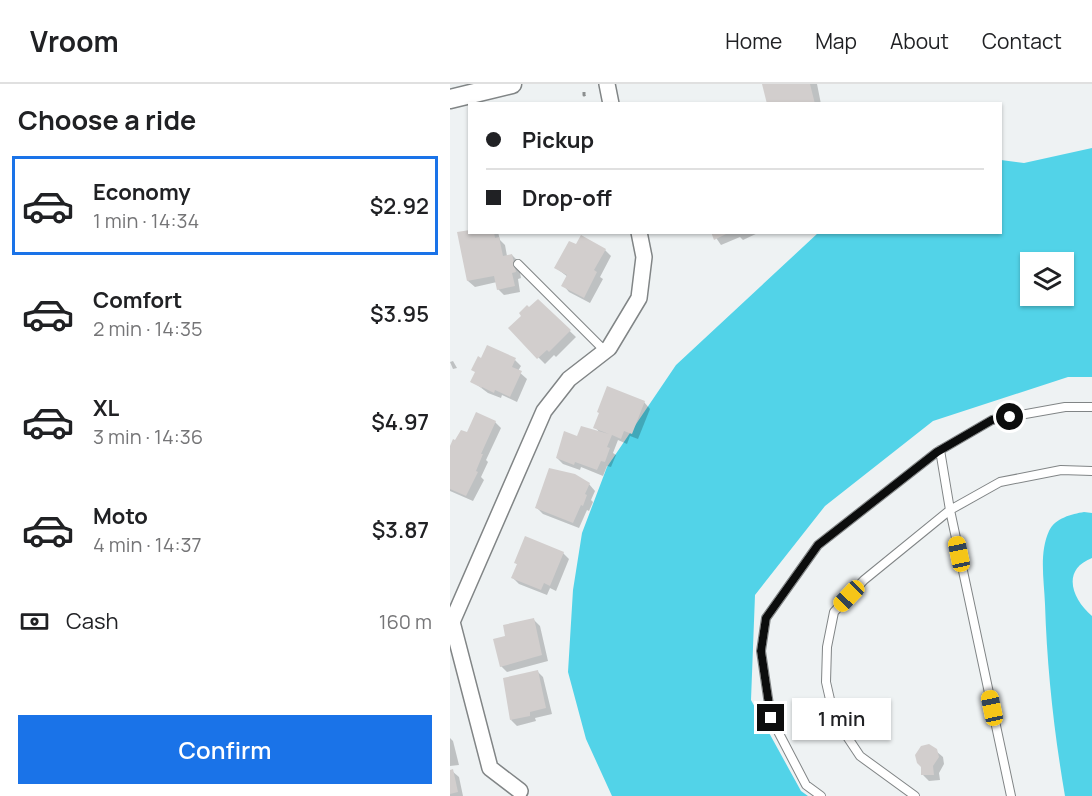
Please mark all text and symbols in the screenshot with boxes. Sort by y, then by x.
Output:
text: Vroom [30,22,119,60]
text: Home [725,27,782,55]
text: Map [815,27,857,55]
text: About [890,27,949,55]
text: Contact [982,27,1062,55]
text: Choose a ride [18,101,196,138]
text: Pickup [522,125,594,155]
text: Economy [93,177,191,207]
icon: car [21,179,75,233]
text: Drop-off [522,183,612,213]
text: $2.92 [370,191,429,221]
text: 1 min · 14:34 [93,207,199,234]
map controls [1020,252,1074,306]
button: layers [1020,252,1074,306]
text: Comfort [93,285,182,315]
icon: car [21,287,75,341]
text: $3.95 [370,299,429,329]
text: 2 min · 14:35 [93,315,203,342]
text: XL [93,393,119,423]
icon: car [21,395,75,449]
route start [996,403,1023,430]
text: $4.97 [371,407,429,437]
text: 3 min · 14:36 [93,423,203,450]
text: Moto [93,501,148,531]
icon: car [21,503,75,557]
text: $3.87 [372,515,429,545]
text: 4 min · 14:37 [93,531,202,558]
car [946,535,972,573]
car [830,577,868,615]
icon: cash [18,605,51,638]
text: Cash [66,606,119,636]
text: 160 m [379,608,432,635]
car [979,689,1005,727]
callout: 1 min [792,697,891,739]
route end [757,704,784,731]
text: 1 min [818,705,865,732]
button: Confirm [18,715,432,784]

